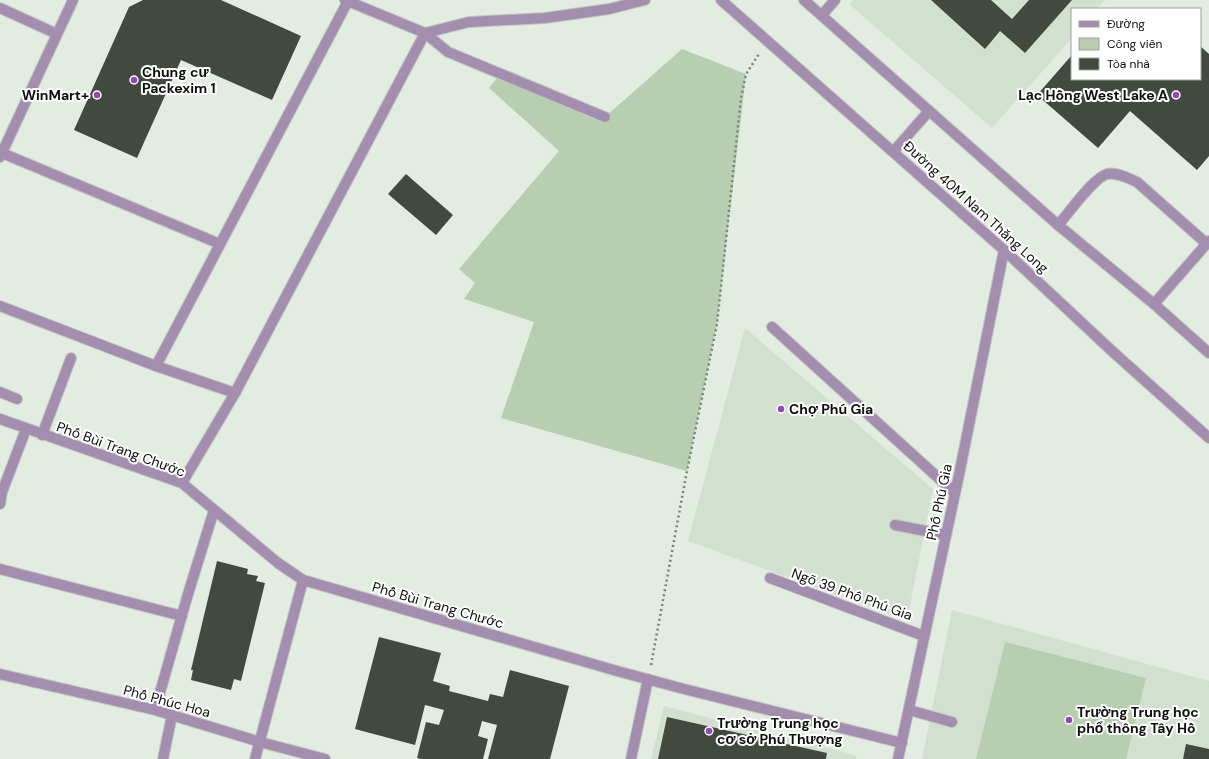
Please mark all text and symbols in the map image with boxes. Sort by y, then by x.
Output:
legend [1071,8,1201,80]
text: Đường [1107,16,1145,32]
text: Công viên [1107,36,1163,52]
text: Tòa nhà [1107,56,1150,72]
place label: Chung cư Packexim 1 [142,63,216,97]
marker: Chung cư Packexim 1 [129,75,139,85]
place label: WinMart+ [22,86,89,104]
place label: Lạc Hồng West Lake A [1018,86,1168,104]
marker: WinMart+ [92,90,102,100]
marker: Lạc Hồng West Lake A [1171,90,1181,100]
street label: Đường 40M Nam Thăng Long [900,137,1053,277]
place label: Chợ Phú Gia [789,400,873,418]
marker: Chợ Phú Gia [776,404,786,414]
street label: Phố Bùi Trang Chước [54,417,188,481]
street label: Phố Phú Gia [922,462,956,542]
street label: Ngõ 39 Phố Phú Gia [789,564,915,624]
street label: Phố Bùi Trang Chước [370,578,506,632]
street label: Phố Phúc Hoa [121,681,213,721]
place label: Trường Trung học phổ thông Tây Hồ [1077,703,1199,737]
place label: Trường Trung học cơ sở Phú Thượng [717,714,843,748]
marker: Trường Trung học phổ thông Tây Hồ [1064,715,1074,725]
marker: Trường Trung học cơ sở Phú Thượng [704,726,714,736]

